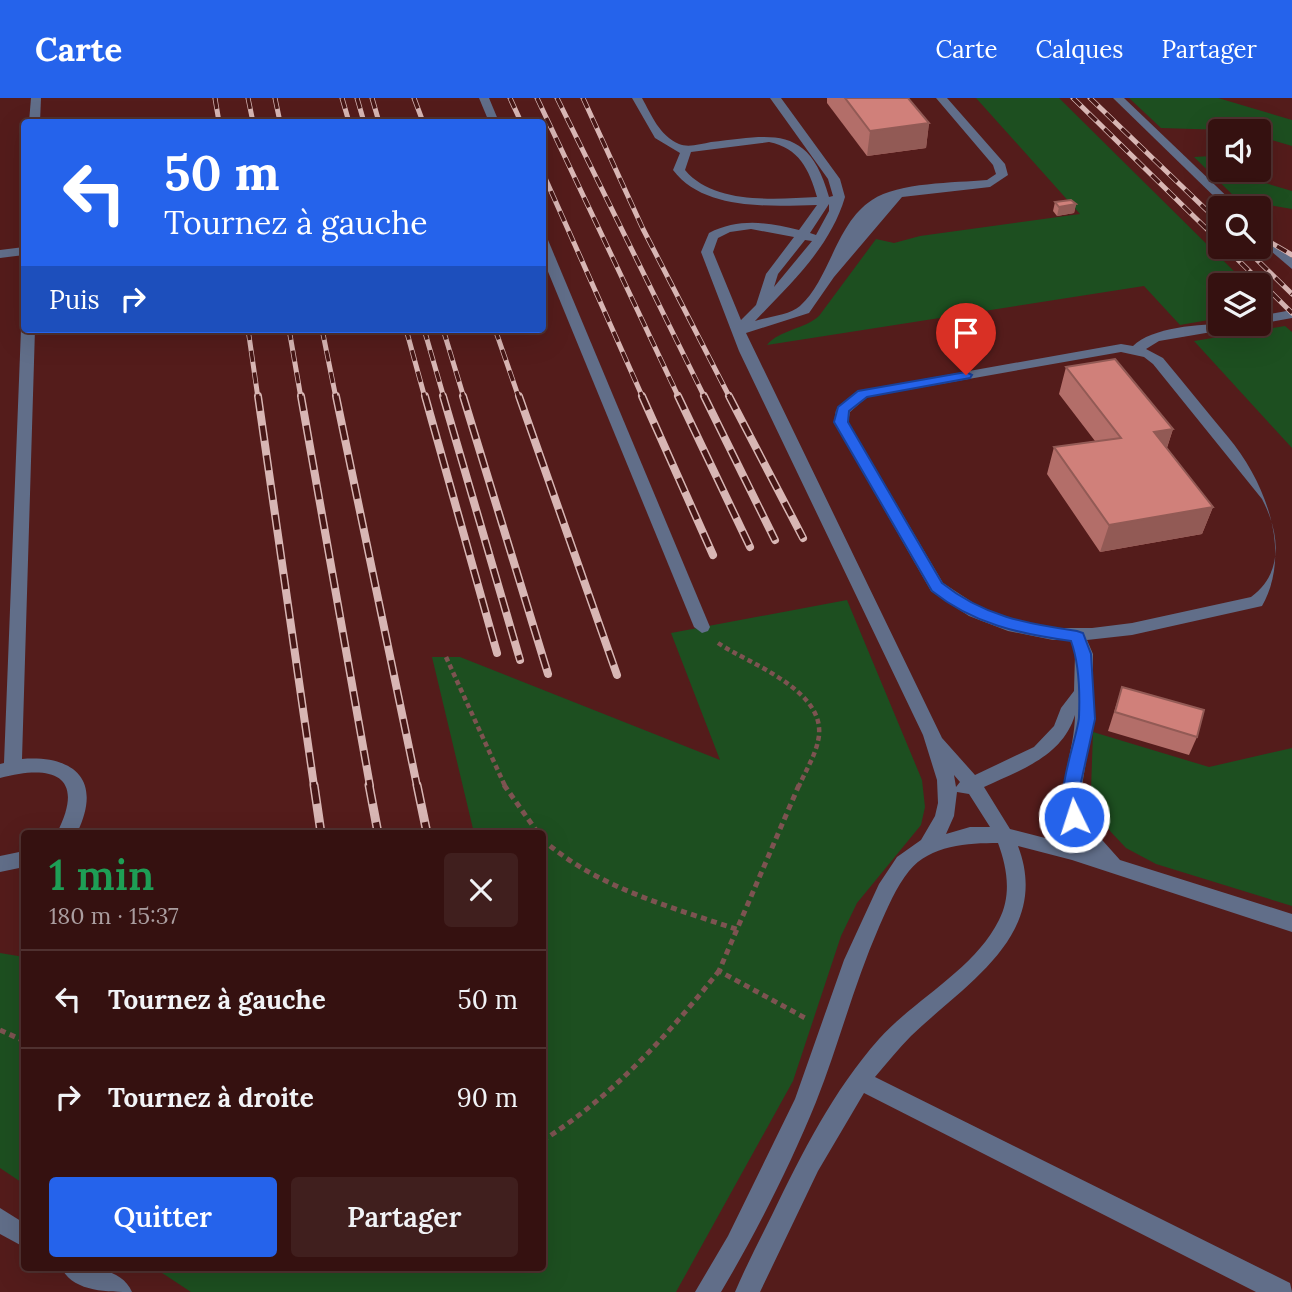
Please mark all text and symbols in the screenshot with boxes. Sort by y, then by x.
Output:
text: Carte [35,28,122,70]
text: Carte [935,34,997,65]
text: Calques [1035,34,1123,65]
text: Partager [1161,34,1257,65]
map controls [1208,119,1271,336]
button: sound [1208,119,1271,182]
text: 50 m [164,141,280,203]
icon: left [49,147,140,238]
button: search [1208,196,1271,259]
text: Tournez à gauche [164,202,428,243]
button: layers [1208,273,1271,336]
icon: right [114,280,152,318]
text: Puis [49,283,100,316]
pin [936,303,996,375]
icon: arrive [947,314,985,352]
position arrow [1037,780,1111,854]
text: 1 min [49,848,154,902]
button: close [444,853,518,927]
text: 180 m · 15:37 [49,901,179,930]
icon: left [49,980,87,1018]
text: Tournez à gauche [108,983,326,1016]
text: 50 m [458,983,518,1016]
icon: right [49,1078,87,1116]
text: Tournez à droite [108,1081,314,1114]
text: 90 m [457,1081,518,1114]
button: Quitter [49,1177,277,1257]
button: Partager [291,1177,518,1257]

